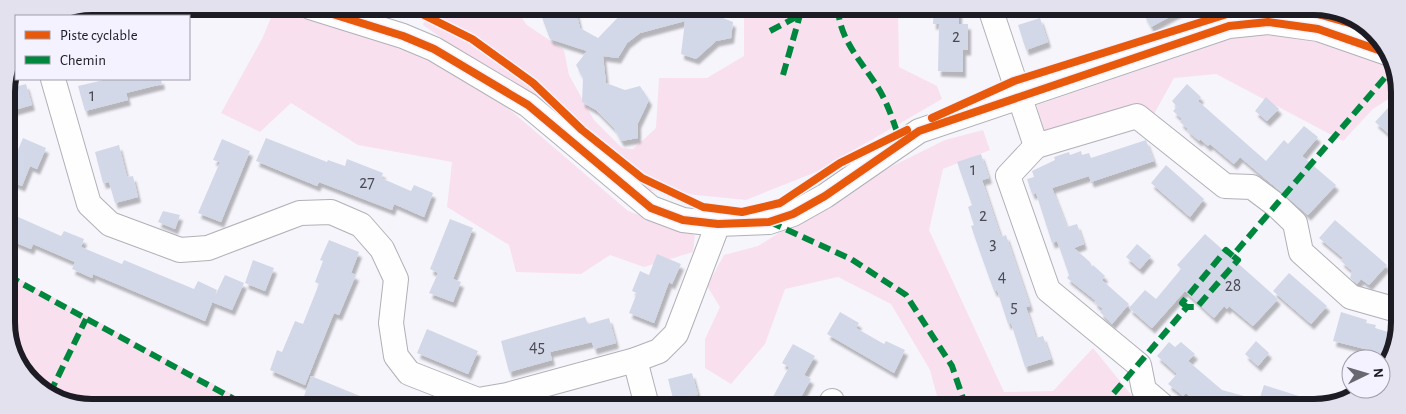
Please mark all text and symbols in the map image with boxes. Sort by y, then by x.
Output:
legend [15,15,190,80]
text: Piste cyclable [60,28,138,43]
house number: 2 [952,28,960,46]
text: Chemin [60,53,106,68]
house number: 1 [89,87,95,105]
house number: 1 [970,161,976,179]
house number: 27 [359,174,375,192]
house number: 2 [979,207,987,225]
house number: 3 [989,235,997,253]
house number: 4 [998,268,1007,286]
house number: 28 [1225,277,1241,295]
house number: 5 [1010,298,1018,316]
house number: 45 [529,338,545,356]
north arrow [1341,349,1391,399]
text: N [1371,367,1385,378]

